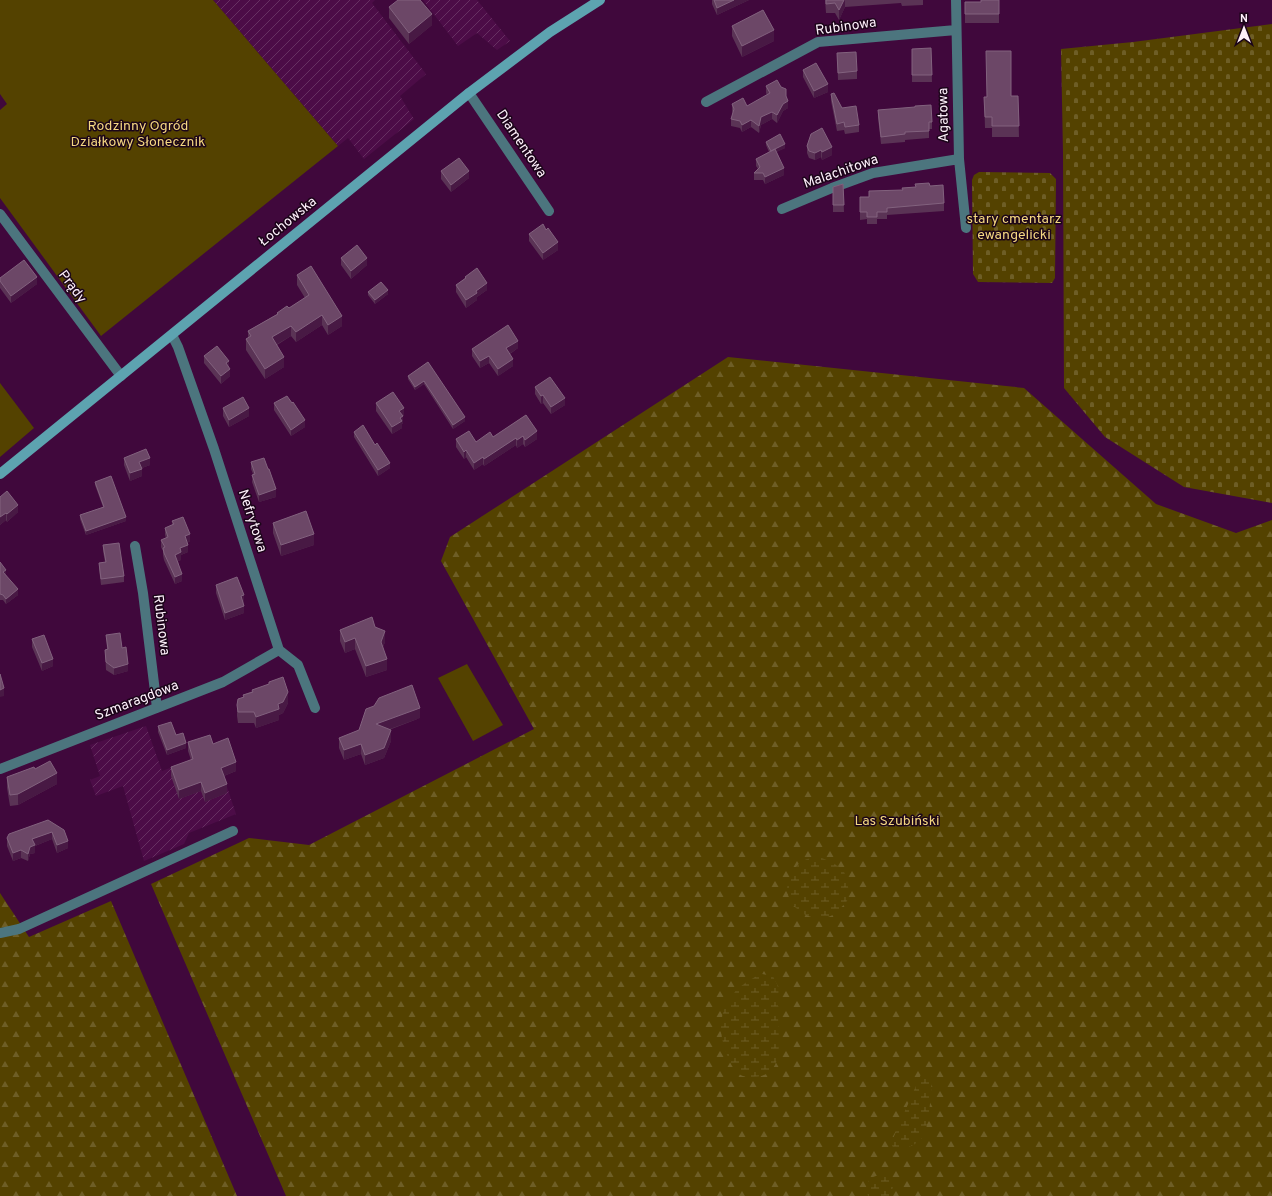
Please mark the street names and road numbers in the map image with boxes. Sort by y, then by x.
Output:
street label: Rubinowa [814,14,878,40]
street label: Agatowa [935,88,953,142]
street label: Diamentowa [492,107,550,181]
street label: Malachitowa [801,151,881,193]
street label: Łochowska [256,193,320,251]
street label: Prądy [54,267,90,307]
street label: Nefrytowa [234,487,270,555]
street label: Rubinowa [149,593,173,657]
street label: Szmaragdowa [93,677,181,725]

